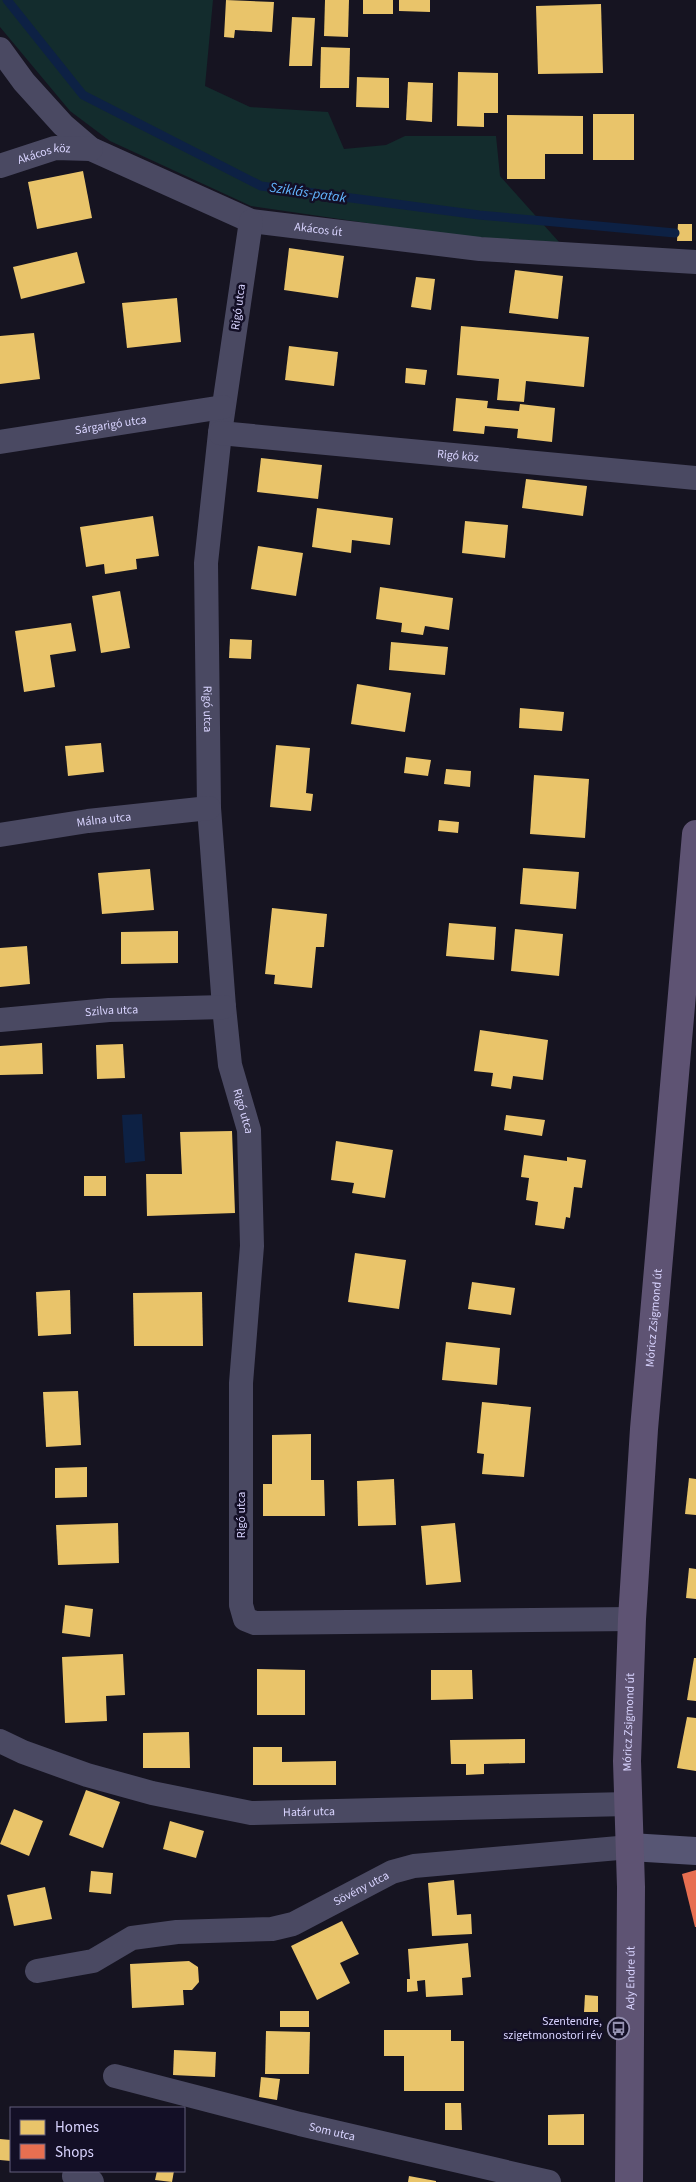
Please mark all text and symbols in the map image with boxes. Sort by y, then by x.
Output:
street label: Akácos köz [15,140,71,169]
water label: Sziklás-patak [268,178,348,208]
street label: Akácos út [293,218,343,241]
street label: Rigó utca [227,283,250,331]
street label: Sárgarigó utca [74,411,148,439]
street label: Rigó köz [436,446,480,466]
street label: Rigó utca [199,686,216,732]
street label: Málna utca [75,808,132,832]
street label: Szilva utca [84,1001,138,1021]
street label: Rigó utca [228,1087,257,1134]
street label: Móricz Zsigmond út [641,1268,667,1368]
street label: Rigó utca [233,1492,250,1538]
street label: Móricz Zsigmond út [619,1673,639,1772]
street label: Határ utca [283,1803,335,1821]
street label: Sövény utca [330,1867,392,1910]
street label: Ady Endre út [622,1946,640,2010]
place label: Szentendre, szigetmonostori rév [503,2013,602,2044]
bus stop icon: Szentendre, szigetmonostori rév [606,2016,630,2040]
legend [10,2107,185,2172]
text: Homes [55,2117,99,2138]
street label: Som utca [307,2118,357,2146]
text: Shops [55,2142,94,2163]

